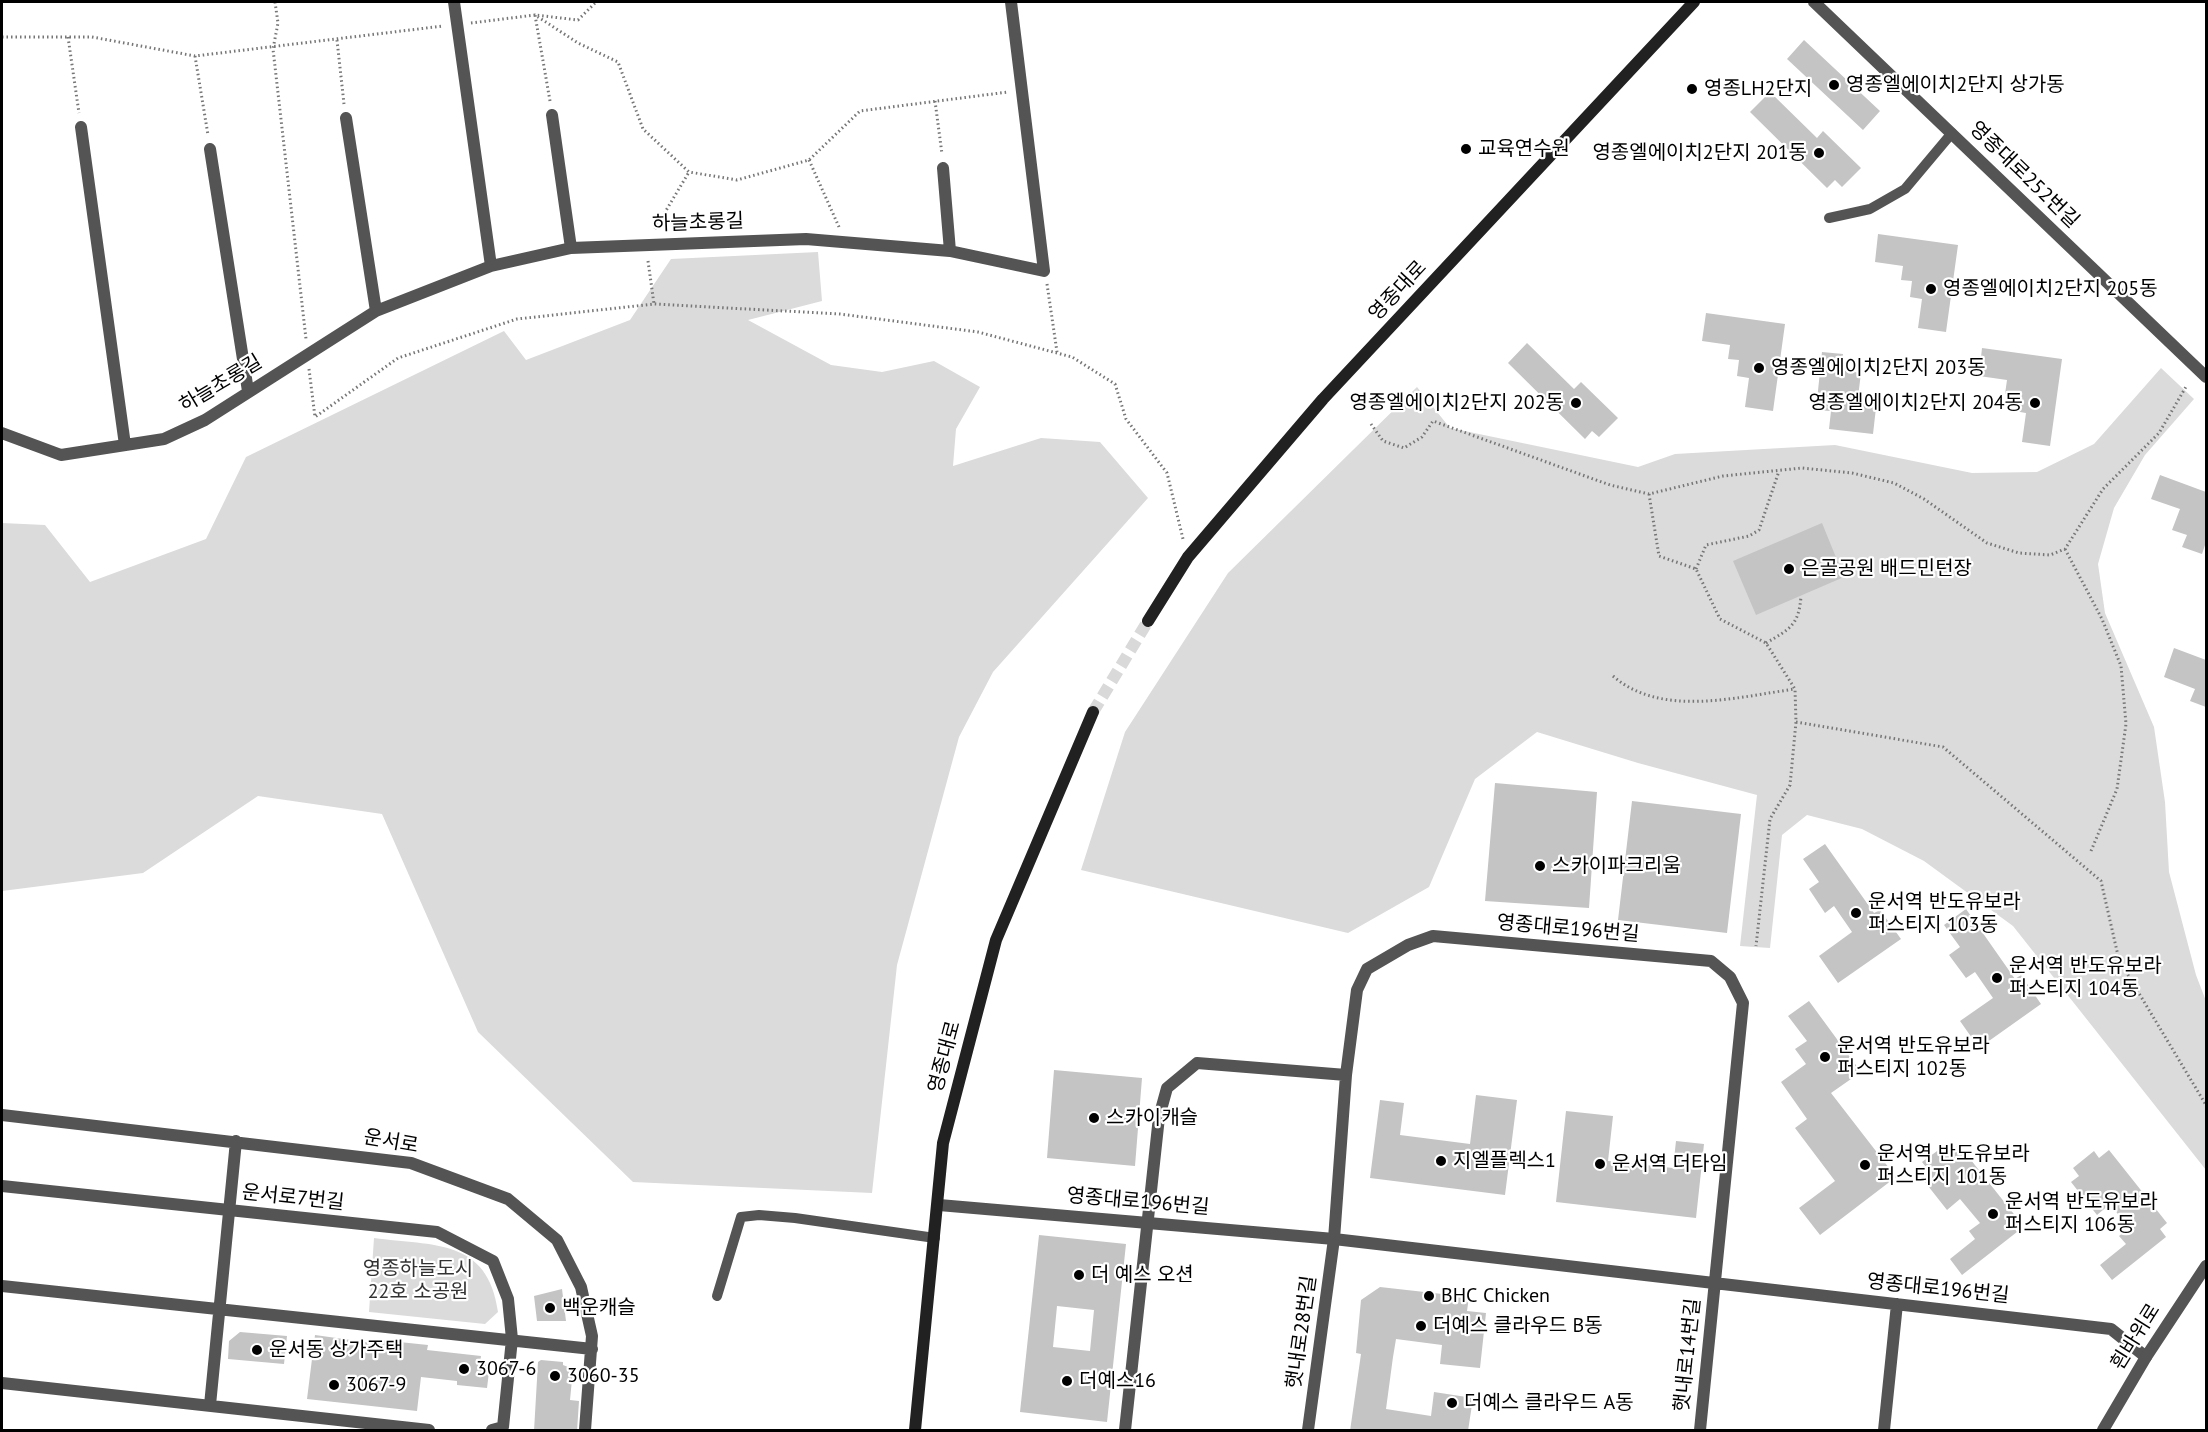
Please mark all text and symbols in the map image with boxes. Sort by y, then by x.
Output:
place label: 영종엘에이치2단지 상가동 [1846,73,2065,97]
place label: 영종LH2단지 [1704,77,1812,101]
marker: 영종엘에이치2단지 상가동 [1827,78,1841,92]
marker: 영종LH2단지 [1685,82,1699,96]
street label: 영종대로252번길 [1964,117,2084,233]
place label: 교육연수원 [1478,137,1570,161]
place label: 영종엘에이치2단지 201동 [1592,141,1807,165]
marker: 교육연수원 [1459,142,1473,156]
marker: 영종엘에이치2단지 201동 [1812,146,1826,160]
street label: 하늘초롱길 [652,209,744,237]
street label: 영종대로 [1364,256,1432,326]
place label: 영종엘에이치2단지 205동 [1943,277,2158,301]
marker: 영종엘에이치2단지 205동 [1924,282,1938,296]
street label: 하늘초롱길 [175,350,267,418]
place label: 영종엘에이치2단지 203동 [1771,356,1986,380]
marker: 영종엘에이치2단지 203동 [1752,361,1766,375]
place label: 영종엘에이치2단지 202동 [1349,391,1564,415]
place label: 영종엘에이치2단지 204동 [1808,391,2023,415]
marker: 영종엘에이치2단지 202동 [1569,396,1583,410]
marker: 영종엘에이치2단지 204동 [2028,396,2042,410]
place label: 은골공원 배드민턴장 [1801,557,1972,581]
marker: 은골공원 배드민턴장 [1782,562,1796,576]
place label: 스카이파크리움 [1552,854,1681,878]
marker: 스카이파크리움 [1533,859,1547,873]
place label: 운서역 반도유보라 퍼스티지 103동 [1868,890,2021,937]
marker: 운서역 반도유보라 퍼스티지 103동 [1849,906,1863,920]
street label: 영종대로196번길 [1496,911,1640,947]
place label: 운서역 반도유보라 퍼스티지 104동 [2009,954,2162,1001]
marker: 운서역 반도유보라 퍼스티지 104동 [1990,971,2004,985]
street label: 영종대로 [924,1018,966,1096]
place label: 운서역 반도유보라 퍼스티지 102동 [1837,1034,1990,1081]
marker: 운서역 반도유보라 퍼스티지 102동 [1818,1050,1832,1064]
place label: 스카이캐슬 [1106,1106,1198,1130]
marker: 스카이캐슬 [1087,1111,1101,1125]
street label: 운서로 [362,1125,420,1159]
place label: 운서역 반도유보라 퍼스티지 101동 [1877,1142,2030,1189]
place label: 지엘플렉스1 [1453,1149,1556,1173]
place label: 운서역 더타임 [1612,1152,1728,1176]
marker: 지엘플렉스1 [1434,1154,1448,1168]
marker: 운서역 더타임 [1593,1157,1607,1171]
marker: 운서역 반도유보라 퍼스티지 101동 [1858,1158,1872,1172]
street label: 운서로7번길 [241,1181,345,1215]
street label: 영종대로196번길 [1066,1184,1210,1220]
place label: 운서역 반도유보라 퍼스티지 106동 [2005,1190,2158,1237]
marker: 운서역 반도유보라 퍼스티지 106동 [1986,1207,2000,1221]
park label: 영종하늘도시 22호 소공원 [363,1257,473,1304]
place label: 더 예스 오션 [1091,1263,1194,1287]
marker: 더 예스 오션 [1072,1268,1086,1282]
street label: 영종대로196번길 [1866,1270,2010,1308]
street label: 햇내로28번길 [1282,1274,1322,1390]
place label: BHC Chicken [1441,1284,1550,1308]
marker: BHC Chicken [1422,1289,1436,1303]
place label: 백운캐슬 [562,1296,636,1320]
street label: 햇내로14번길 [1670,1297,1706,1413]
street label: 흰바위로 [2106,1299,2166,1375]
marker: 백운캐슬 [543,1301,557,1315]
place label: 더예스 클라우드 B동 [1433,1314,1603,1338]
marker: 더예스 클라우드 B동 [1414,1319,1428,1333]
place label: 운서동 상가주택 [269,1338,403,1362]
marker: 운서동 상가주택 [250,1343,264,1357]
place label: 3067-6 [476,1357,536,1381]
marker: 3067-6 [457,1362,471,1376]
place label: 3060-35 [567,1364,640,1388]
marker: 3060-35 [548,1369,562,1383]
place label: 더예스16 [1079,1369,1156,1393]
place label: 3067-9 [346,1373,406,1397]
marker: 더예스16 [1060,1374,1074,1388]
marker: 3067-9 [327,1378,341,1392]
place label: 더예스 클라우드 A동 [1464,1391,1634,1415]
marker: 더예스 클라우드 A동 [1445,1396,1459,1410]

